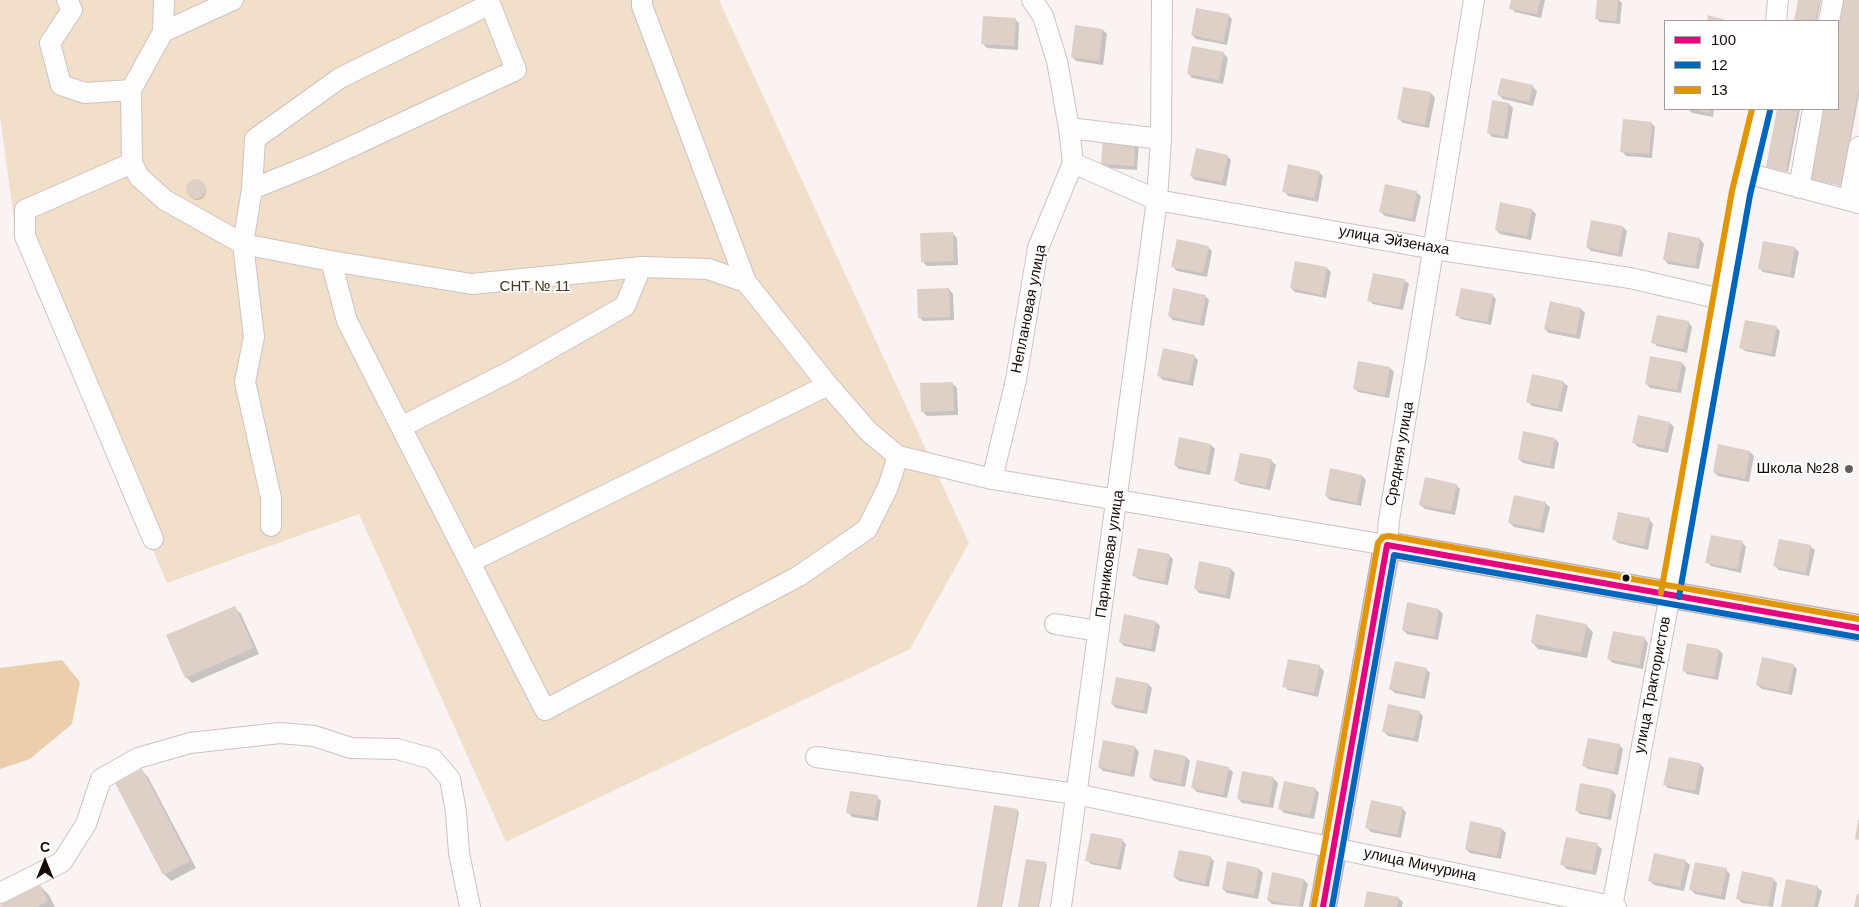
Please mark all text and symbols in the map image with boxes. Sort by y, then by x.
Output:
legend [1664,20,1839,110]
text: 100 [1711,31,1736,48]
text: 12 [1711,56,1728,73]
text: 13 [1711,81,1728,98]
street label: улица Эйзенаха [1337,222,1451,260]
street label: Неплановая улица [1008,243,1050,375]
park label: СНТ № 11 [500,278,570,296]
street label: Средняя улица [1382,400,1418,508]
place label: Школа №28 [1756,460,1839,478]
marker: Школа №28 [1843,463,1855,475]
street label: Парниковая улица [1092,489,1128,619]
unlabelled marker [1621,573,1631,583]
street label: улица Трактористов [1631,615,1675,755]
north arrow [20,837,70,887]
text: С [40,839,50,855]
street label: улица Мичурина [1362,844,1478,886]

